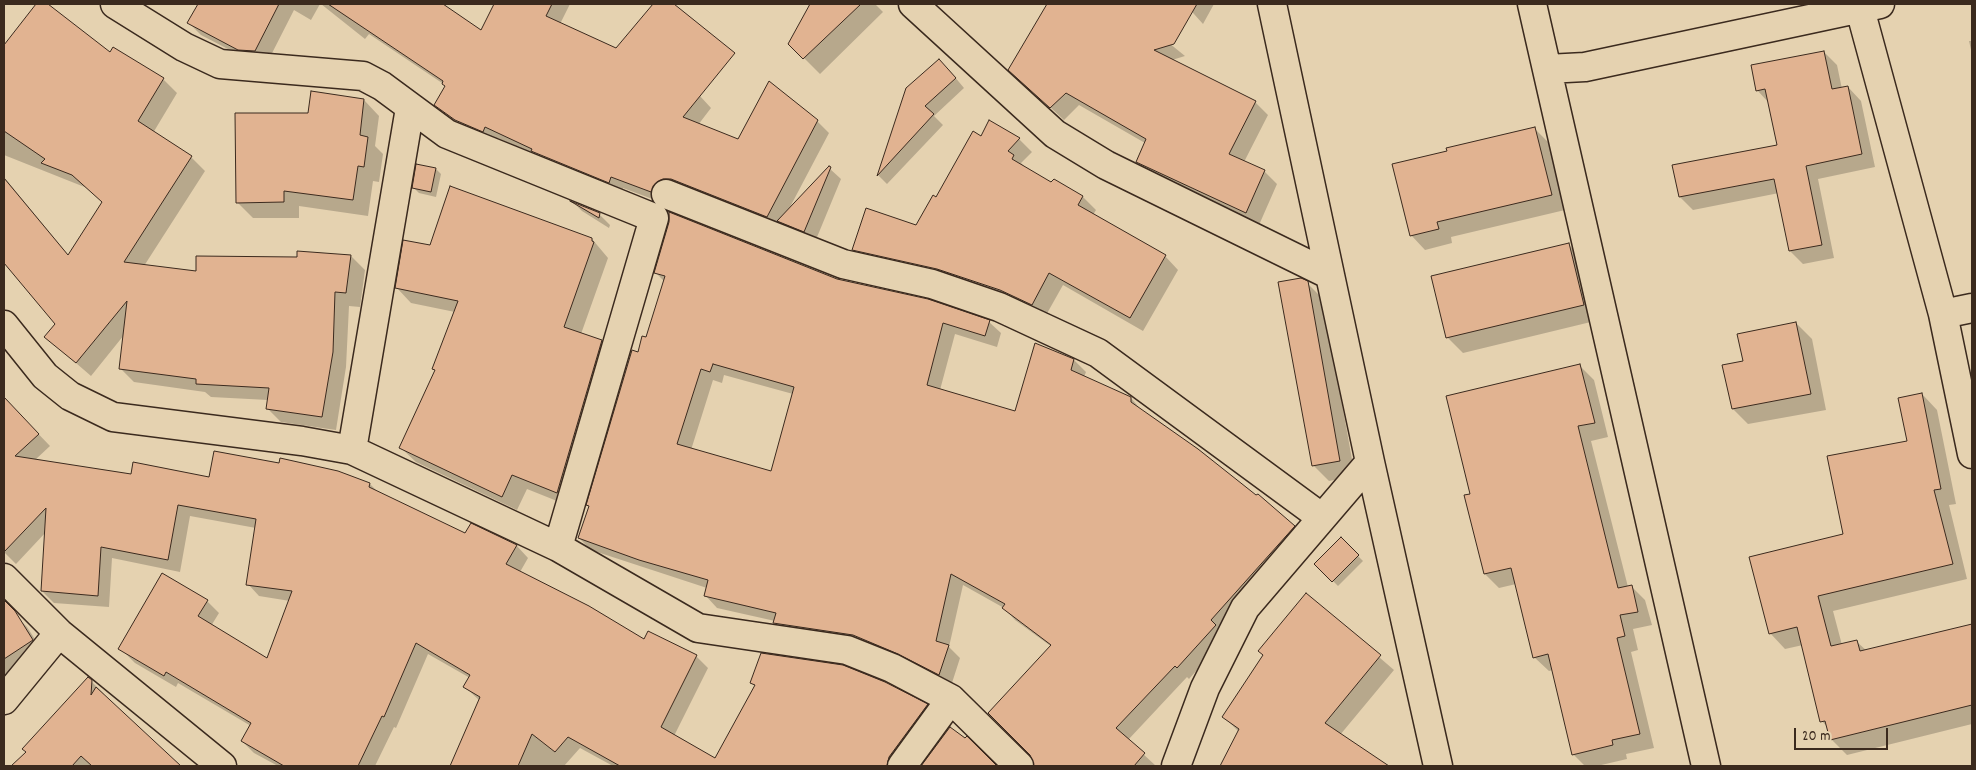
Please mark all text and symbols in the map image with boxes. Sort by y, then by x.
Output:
scale bar [1796,718,1890,750]
text: 20 m [1802,726,1830,748]

